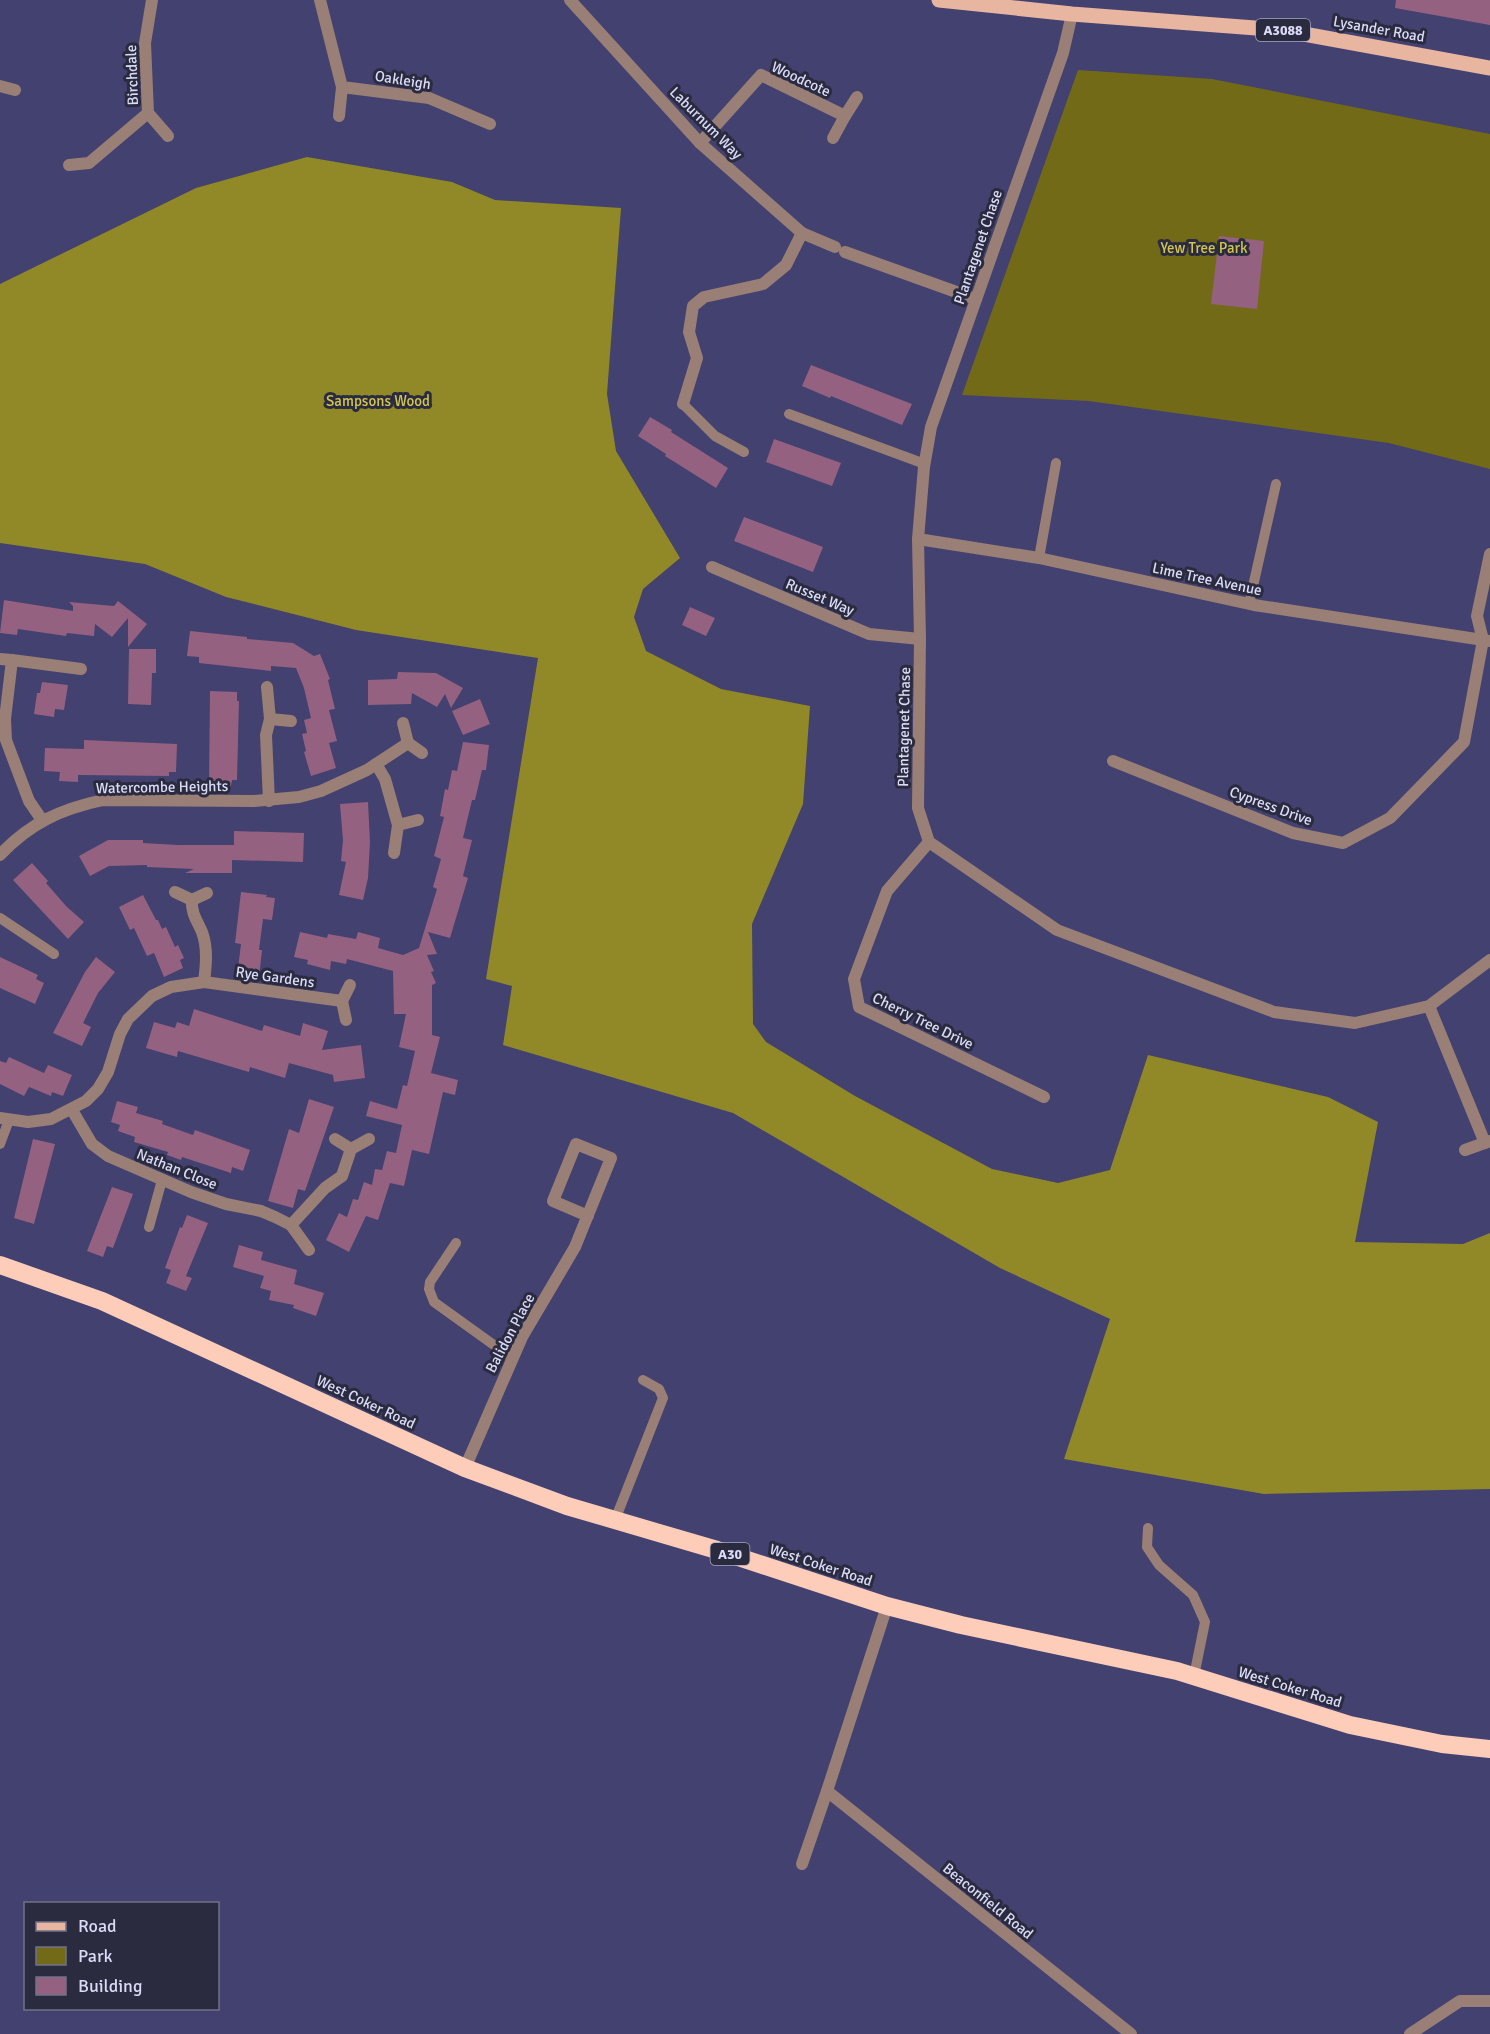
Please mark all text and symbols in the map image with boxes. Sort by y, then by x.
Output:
street label: Lysander Road [1332,12,1426,46]
road number: A3088 [1256,19,1310,41]
street label: Birchdale [122,44,142,106]
street label: Woodcote [769,58,833,100]
street label: Oakleigh [374,67,432,93]
street label: Laburnum Way [666,83,746,163]
street label: Plantagenet Chase [950,187,1006,307]
park label: Yew Tree Park [1160,239,1248,257]
park label: Sampsons Wood [326,392,430,410]
street label: Lime Tree Avenue [1151,559,1263,599]
street label: Russet Way [783,575,857,619]
street label: Plantagenet Chase [894,667,914,787]
street label: Watercombe Heights [96,777,229,797]
street label: Cypress Drive [1227,783,1315,829]
street label: Rye Gardens [234,963,316,992]
street label: Cherry Tree Drive [870,989,976,1053]
street label: Nathan Close [134,1145,220,1193]
street label: Balidon Place [482,1290,538,1376]
street label: West Coker Road [314,1371,418,1433]
street label: West Coker Road [767,1540,875,1590]
road number: A30 [710,1543,750,1565]
street label: West Coker Road [1236,1663,1344,1711]
street label: Beaconfield Road [939,1859,1037,1943]
legend [24,1902,219,2010]
text: Road [78,1915,117,1937]
text: Park [78,1945,113,1967]
text: Building [78,1975,142,1997]

